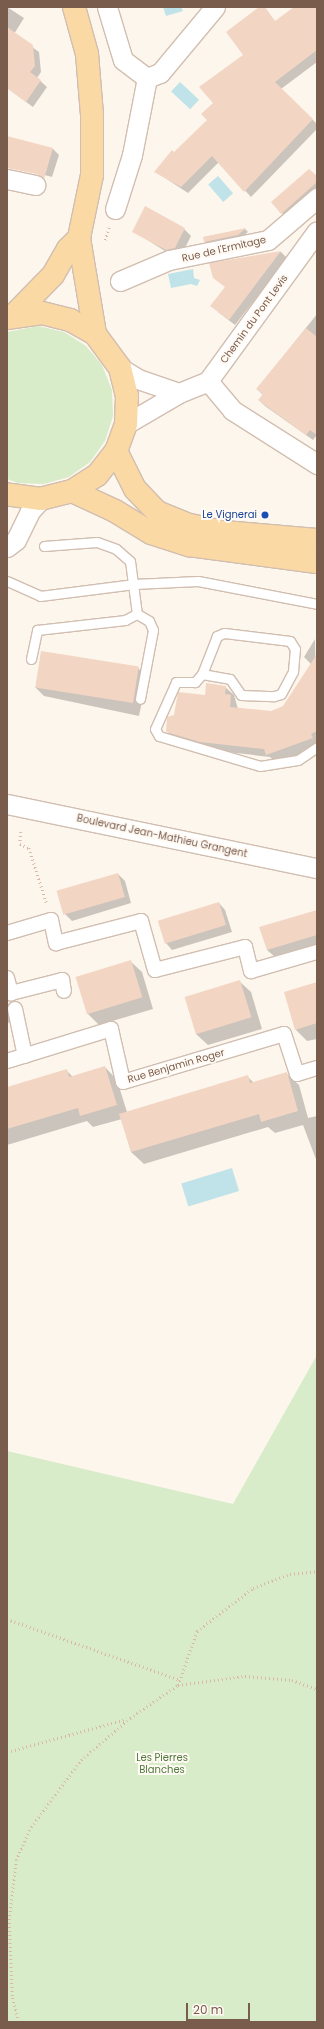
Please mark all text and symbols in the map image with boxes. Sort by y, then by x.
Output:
street label: Rue de l'Ermitage [181,233,267,265]
street label: Chemin du Pont Levis [218,272,290,366]
place label: Le Vignerai [202,509,257,521]
marker: Le Vignerai [260,510,270,520]
street label: Boulevard Jean-Mathieu Grangent [76,812,248,860]
street label: Rue Benjamin Roger [126,1046,226,1086]
park label: Les Pierres Blanches [136,1751,188,1774]
scale bar [188,1995,252,2021]
text: 20 m [193,2001,223,2018]

